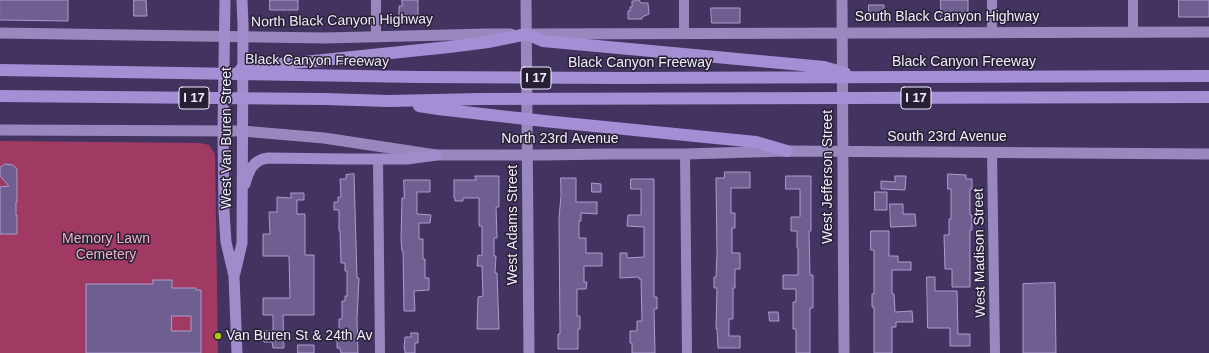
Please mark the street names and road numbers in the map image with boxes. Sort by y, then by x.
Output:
street label: South Black Canyon Highway [855,9,1039,25]
street label: North Black Canyon Highway [251,11,433,31]
street label: Black Canyon Freeway [245,51,389,71]
street label: Black Canyon Freeway [892,54,1036,70]
street label: Black Canyon Freeway [568,55,712,71]
street label: West Van Buren Street [219,67,235,209]
road number: I 17 [521,67,551,89]
road number: I 17 [179,87,209,109]
road number: I 17 [901,87,931,109]
street label: West Jefferson Street [820,110,836,244]
street label: South 23rd Avenue [887,129,1007,145]
street label: North 23rd Avenue [501,131,619,147]
street label: West Adams Street [505,165,521,285]
street label: West Madison Street [970,188,990,318]

